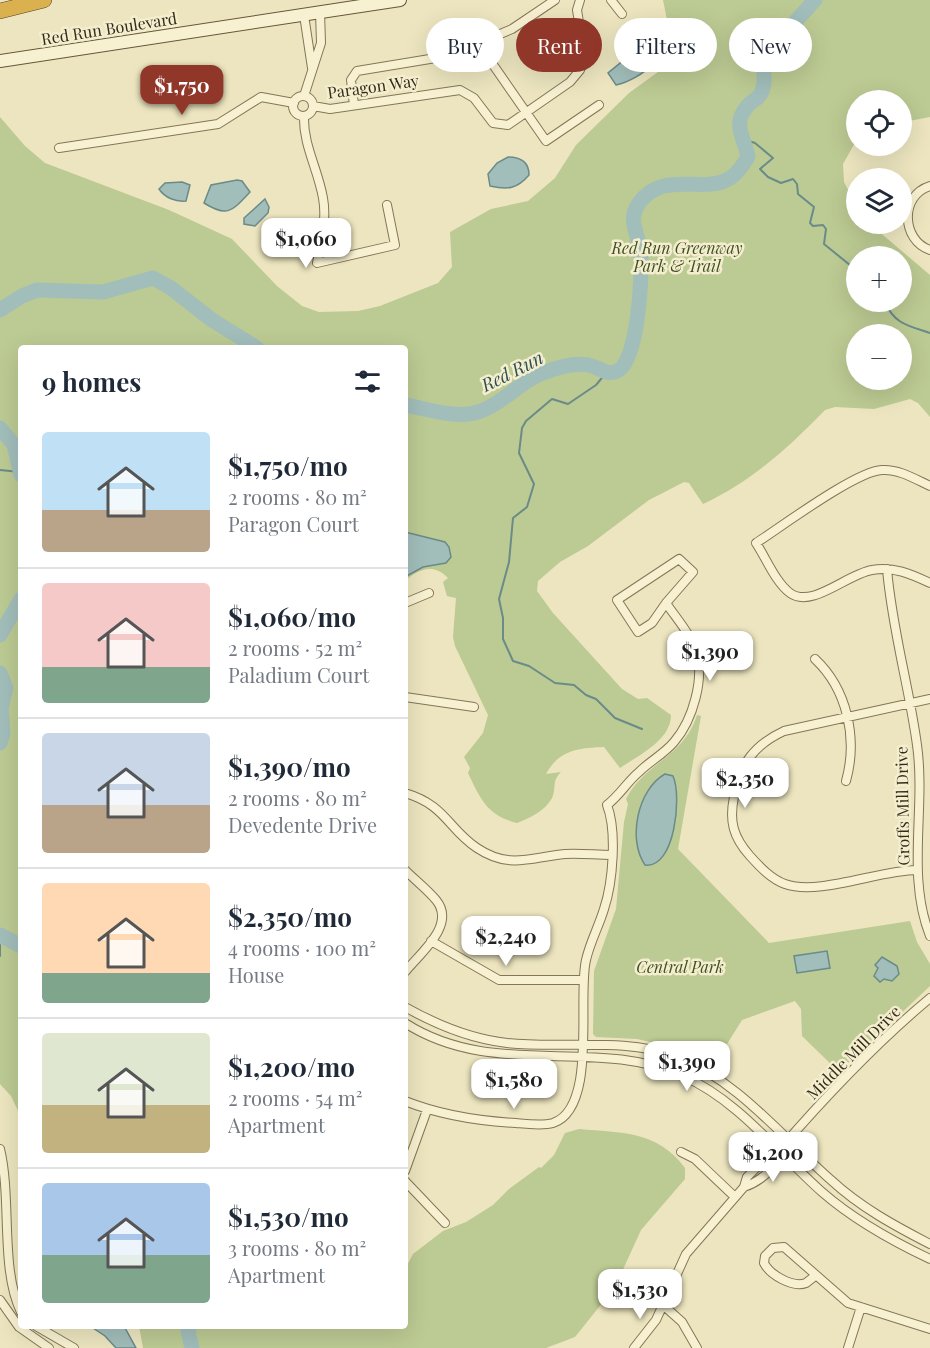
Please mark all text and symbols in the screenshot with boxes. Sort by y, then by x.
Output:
street label: Red Run Boulevard [40,7,178,49]
chip: Buy [426,18,504,72]
chip: Rent [516,18,602,72]
chip: Filters [614,18,717,72]
chip: New [729,18,812,72]
pin: $1,750 [133,65,231,116]
street label: Paragon Way [326,69,420,103]
text: $1,750 [154,71,210,98]
map controls [846,90,912,390]
button: locate [846,90,912,156]
button: layers [846,168,912,234]
pin: $1,060 [257,218,355,269]
text: $1,060 [275,224,337,251]
park label: Red Run Greenway Park & Trail [610,237,743,276]
button: + [846,246,912,312]
button: − [846,324,912,390]
water label: Red Run [476,345,547,397]
text: 9 homes [42,364,141,399]
icon: filters [351,365,384,398]
text: $1,750/mo [228,448,348,483]
icon: home [90,456,162,528]
text: 2 rooms · 80 m² [228,483,367,510]
text: Paragon Court [228,510,359,537]
text: $1,060/mo [228,599,356,634]
icon: home [90,607,162,679]
pin: $1,390 [661,631,759,682]
text: 2 rooms · 52 m² [228,634,362,661]
text: $1,390 [681,637,739,664]
text: Paladium Court [228,661,369,688]
street label: Groffs Mill Drive [890,746,914,866]
text: $1,390/mo [228,749,351,784]
icon: home [90,757,162,829]
pin: $2,350 [696,758,794,809]
text: $2,350 [716,764,774,791]
text: 2 rooms · 80 m² [228,784,367,811]
text: Devedente Drive [228,811,377,838]
text: $2,350/mo [228,899,352,934]
icon: home [90,907,162,979]
pin: $2,240 [457,916,555,967]
text: $2,240 [475,922,537,949]
text: 4 rooms · 100 m² [228,934,376,961]
park label: Central Park [636,956,724,977]
text: House [228,961,284,988]
street label: Middle Mill Drive [802,1001,904,1103]
pin: $1,390 [638,1041,736,1092]
text: $1,390 [658,1047,716,1074]
text: $1,200/mo [228,1049,355,1084]
icon: home [90,1057,162,1129]
pin: $1,580 [465,1059,563,1110]
text: $1,580 [485,1065,543,1092]
text: 2 rooms · 54 m² [228,1084,363,1111]
text: Apartment [228,1111,325,1138]
pin: $1,200 [724,1132,822,1183]
text: $1,200 [743,1138,803,1165]
text: $1,530/mo [228,1199,349,1234]
icon: home [90,1207,162,1279]
text: 3 rooms · 80 m² [228,1234,366,1261]
text: Apartment [228,1261,325,1288]
pin: $1,530 [591,1269,689,1320]
text: $1,530 [612,1275,668,1302]

